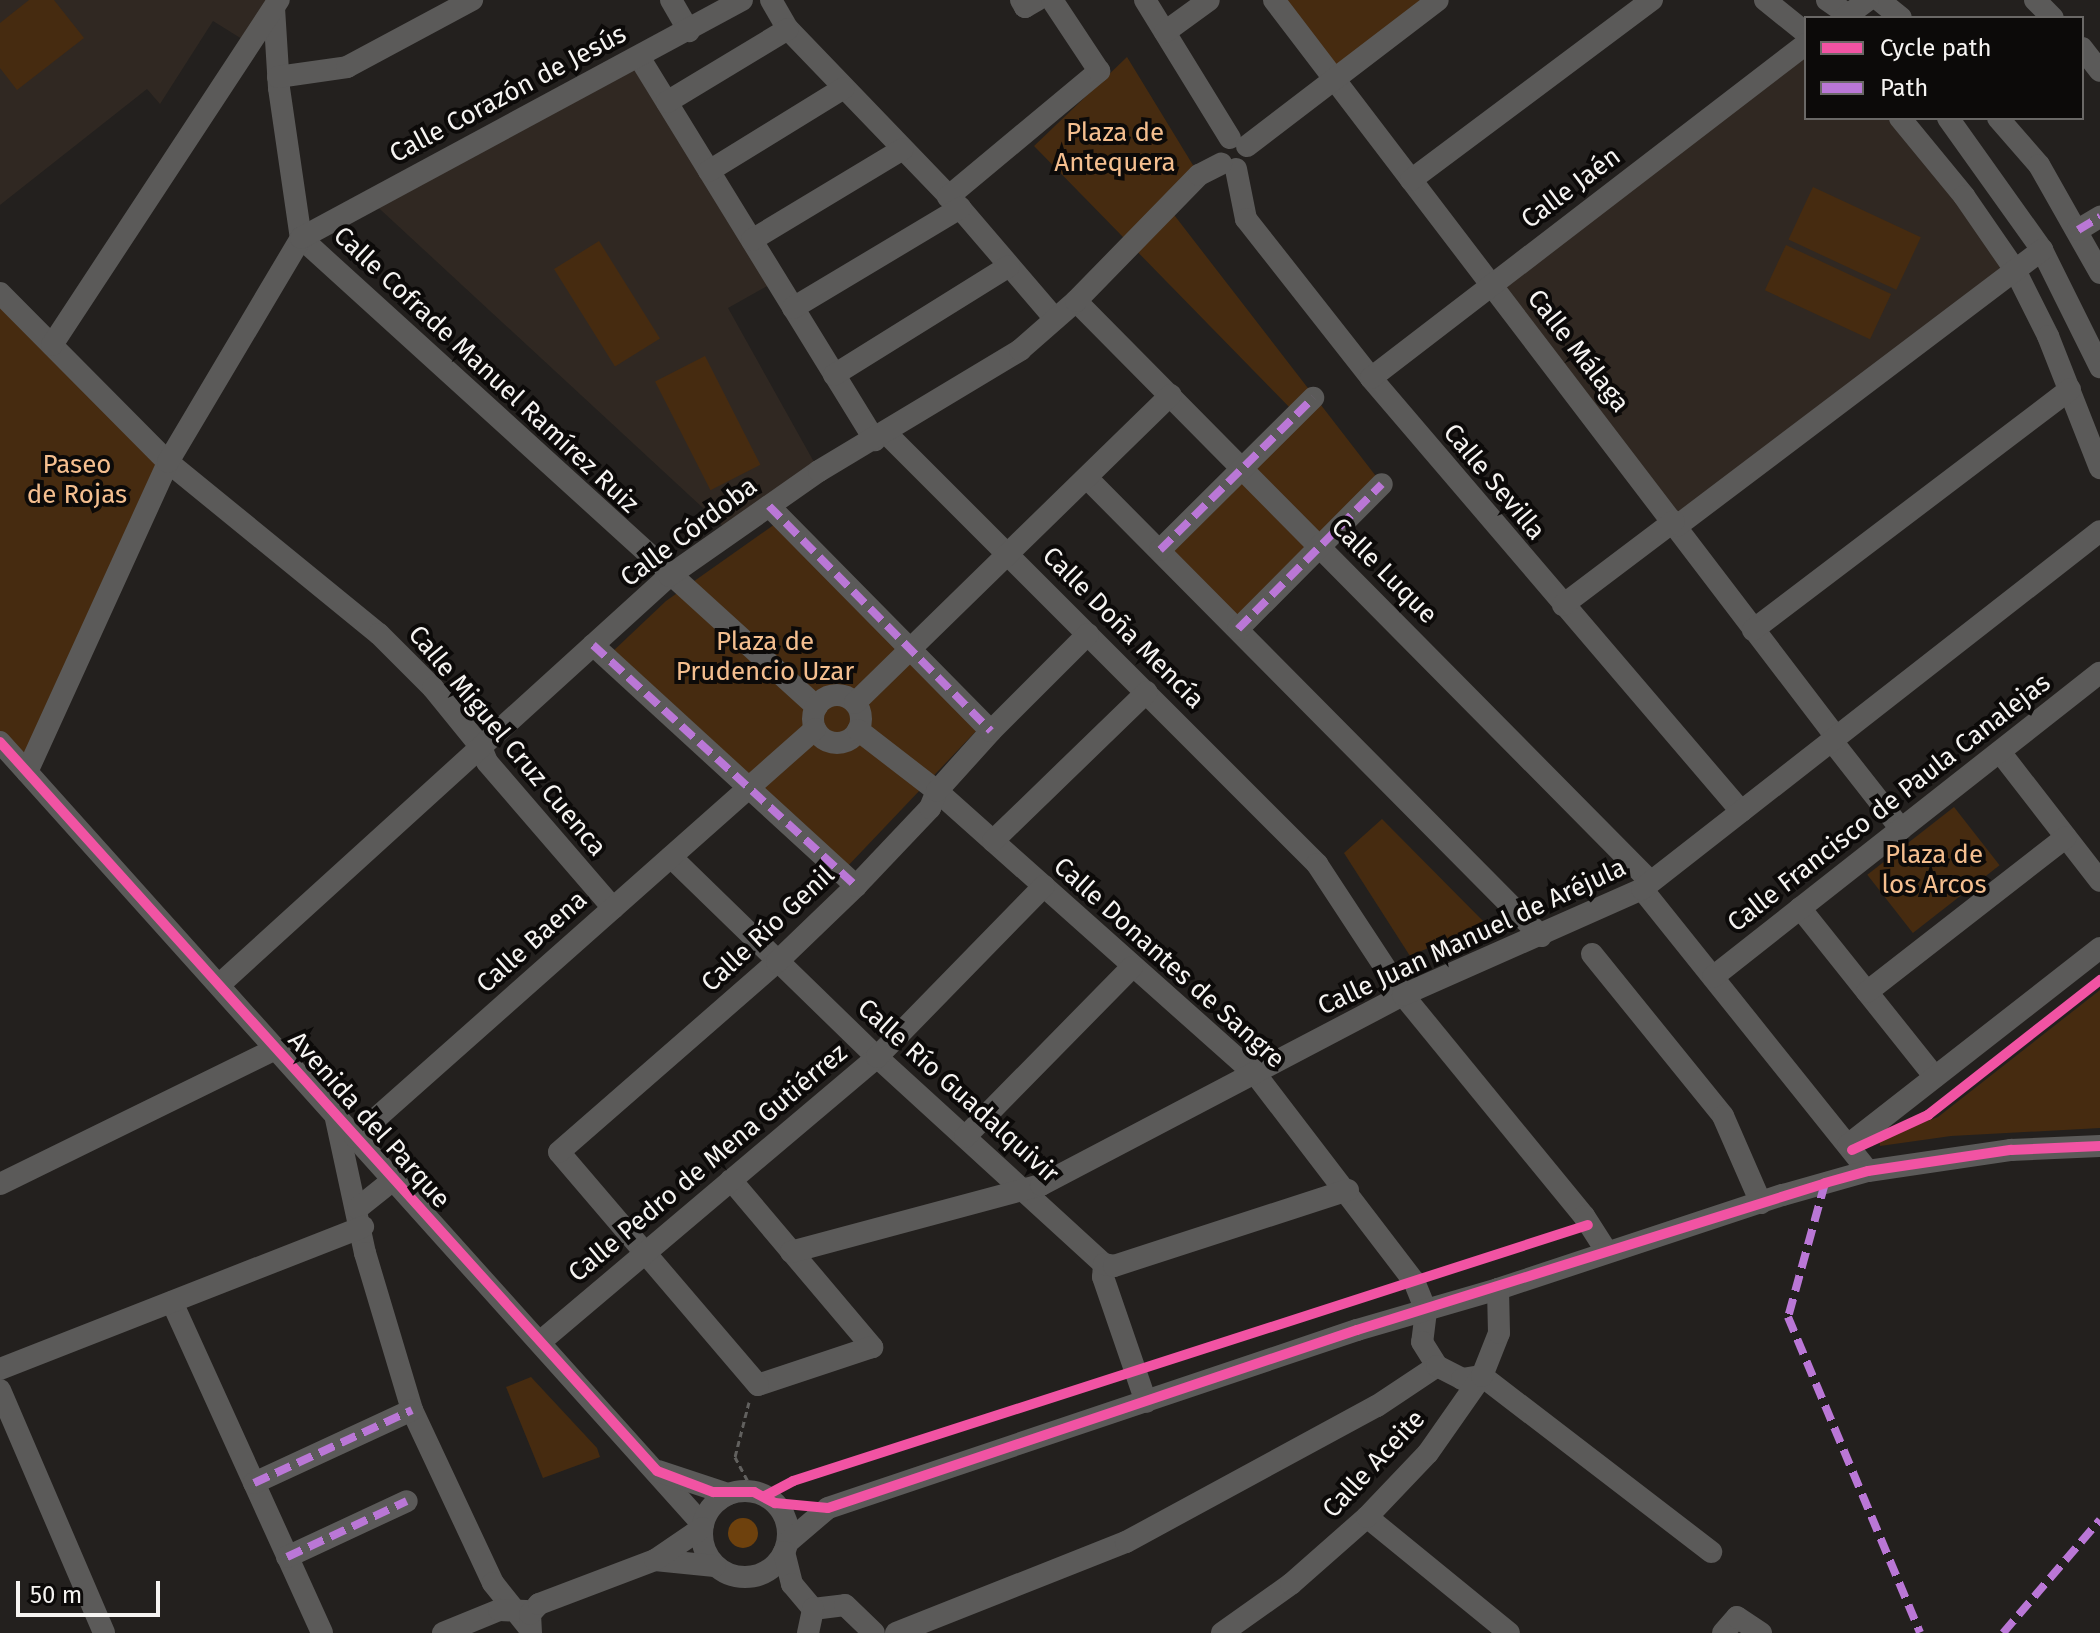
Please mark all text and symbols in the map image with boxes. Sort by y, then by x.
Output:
legend [1804,16,2084,120]
street label: Calle Corazón de Jesús [384,18,632,170]
text: Cycle path [1880,34,1992,62]
text: Path [1880,74,1928,102]
park label: Plaza de Antequera [1054,117,1176,178]
street label: Calle Jaén [1515,141,1627,235]
street label: Calle Cofrade Manuel Ramírez Ruiz [327,220,645,520]
street label: Calle Málaga [1520,283,1636,419]
street label: Calle Sevilla [1436,418,1552,546]
park label: Paseo de Rojas [27,449,127,510]
street label: Calle Córdoba [615,471,763,593]
street label: Calle Luque [1325,512,1443,630]
street label: Calle Doña Mencía [1036,541,1210,715]
street label: Calle Miguel Cruz Cuenca [401,619,613,863]
park label: Plaza de Prudencio Uzar [676,626,854,688]
street label: Calle Francisco de Paula Canalejas [1721,667,2057,939]
park label: Plaza de los Arcos [1881,839,1987,900]
street label: Calle Donantes de Sangre [1047,851,1291,1075]
street label: Calle Juan Manuel de Aréjula [1313,852,1631,1022]
street label: Calle Río Genil [695,860,841,998]
street label: Calle Baena [470,884,594,1000]
street label: Calle Río Guadalquivir [851,992,1065,1190]
street label: Avenida del Parque [281,1025,457,1215]
street label: Calle Pedro de Mena Gutiérrez [562,1037,854,1289]
street label: Calle Aceite [1316,1404,1432,1524]
scale bar [20,1565,164,1615]
text: 50 m [30,1581,82,1609]

